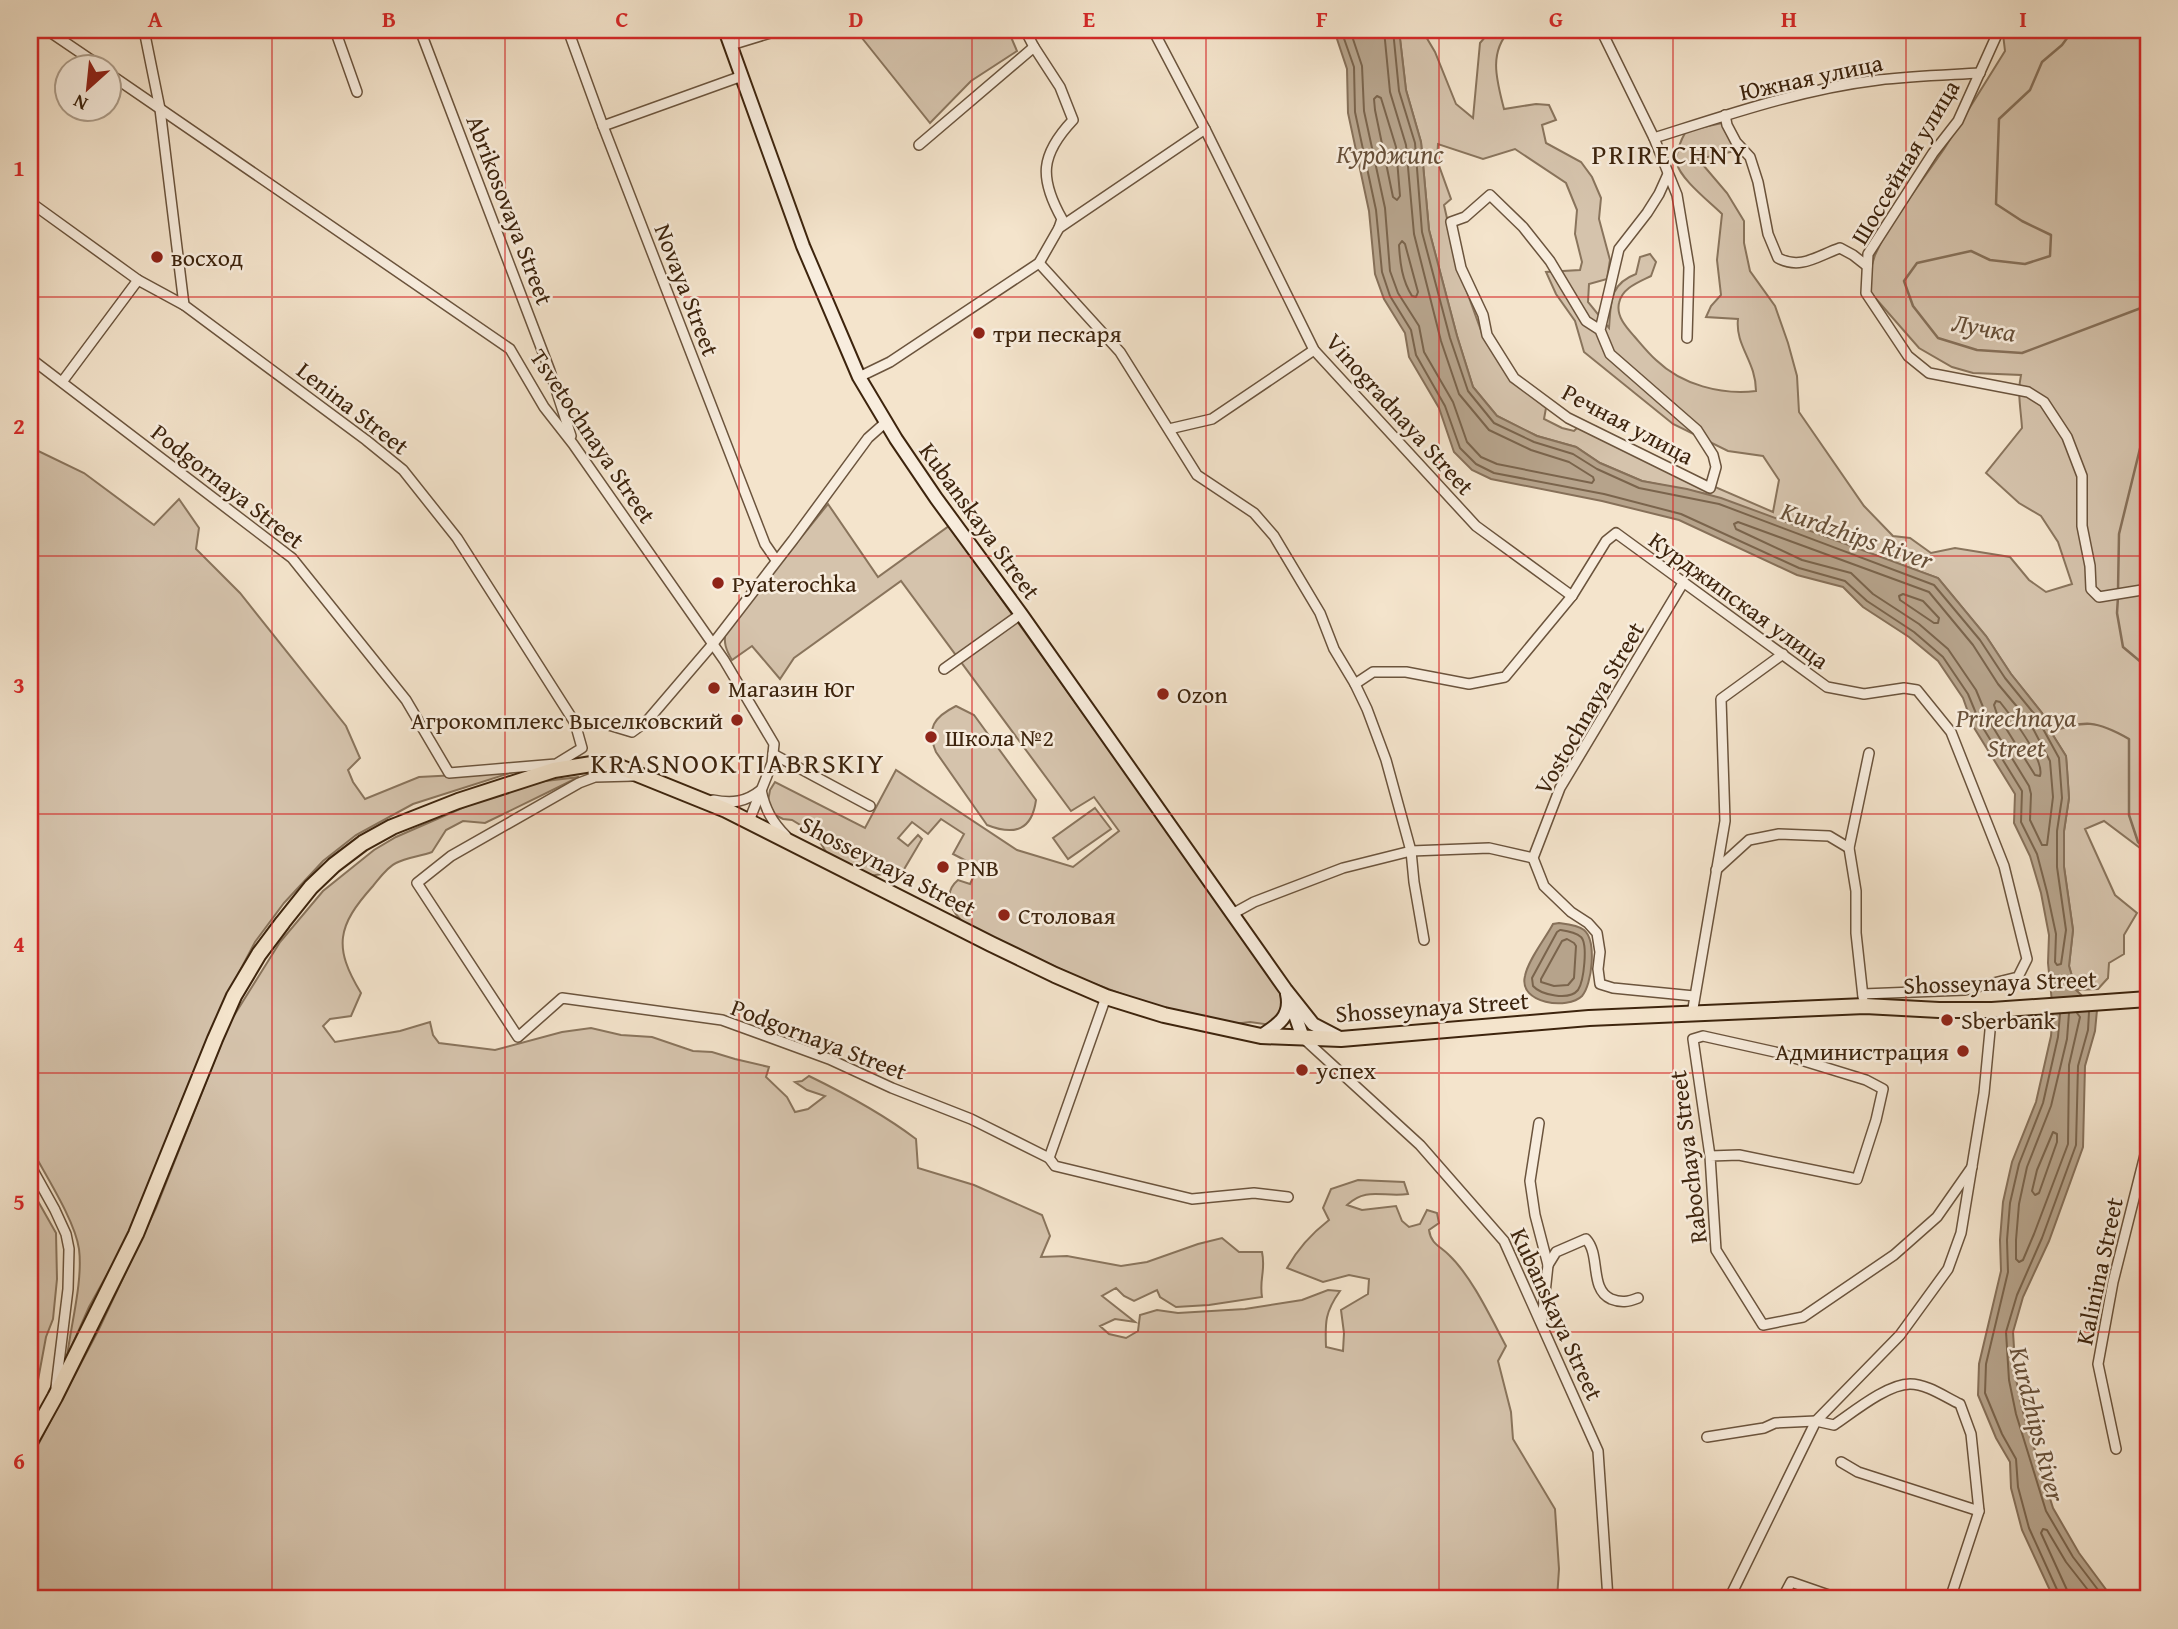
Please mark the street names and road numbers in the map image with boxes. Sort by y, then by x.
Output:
street label: Южная улица [1736,45,1886,109]
street label: Шоссейная улица [1842,72,1968,251]
street label: Abrikosovaya Street [458,110,562,310]
street label: Novaya Street [646,219,728,362]
street label: Vinogradnaya Street [1318,325,1483,503]
street label: Tsvetochnaya Street [521,342,665,531]
street label: Lenina Street [289,353,417,463]
street label: Речная улица [1556,375,1701,474]
street label: Podgornaya Street [144,415,312,557]
street label: Kubanskaya Street [911,435,1049,607]
street label: Курджипская улица [1642,523,1837,678]
street label: Vostochnaya Street [1525,615,1653,801]
street label: Shosseynaya Street [794,806,983,926]
street label: Shosseynaya Street [1903,961,2098,1003]
street label: Shosseynaya Street [1334,983,1530,1031]
street label: Podgornaya Street [726,989,912,1089]
street label: Rabochaya Street [1660,1068,1716,1245]
street label: Kalinina Street [2066,1193,2132,1348]
street label: Kubanskaya Street [1502,1222,1612,1406]

